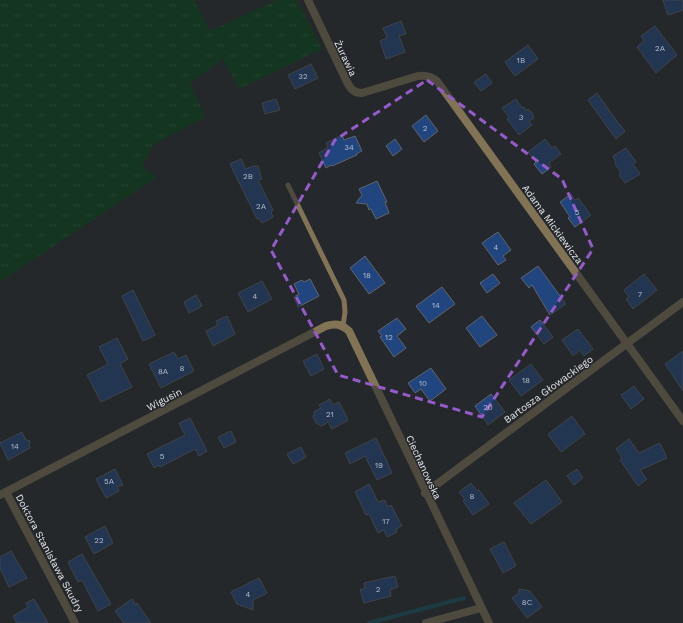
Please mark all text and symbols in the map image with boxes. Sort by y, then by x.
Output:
street label: Żurawia [332,39,359,78]
house number: 2A [655,44,666,53]
house number: 1B [517,56,525,65]
house number: 32 [298,72,308,81]
house number: 3 [519,113,524,122]
house number: 2 [423,124,428,133]
house number: 34 [344,143,354,152]
house number: 2B [243,172,253,181]
street label: Adama Mickiewicza [520,183,585,266]
house number: 2A [256,202,267,211]
house number: 5 [575,208,580,217]
house number: 4 [494,243,499,252]
house number: 18 [363,271,371,280]
house number: 7 [638,290,643,299]
house number: 4 [253,292,258,301]
house number: 14 [432,301,440,310]
house number: 12 [385,333,393,342]
street label: Bartosza Głowackiego [502,353,595,425]
house number: 8 [180,364,185,373]
house number: 8A [158,367,169,376]
house number: 18 [522,376,530,385]
house number: 10 [419,379,427,388]
street label: Wigusin [145,386,184,413]
house number: 20 [483,403,493,412]
house number: 21 [326,410,334,419]
street label: Ciechanowska [404,433,443,501]
house number: 14 [11,442,19,451]
house number: 5 [160,452,165,461]
house number: 19 [375,461,383,470]
house number: 5A [104,477,115,486]
street label: Doktora Stanisława Skudry [14,492,86,615]
house number: 8 [470,492,475,501]
house number: 17 [382,517,390,526]
house number: 22 [94,536,104,545]
house number: 2 [376,585,381,594]
house number: 4 [246,590,251,599]
house number: 8C [522,598,533,607]

